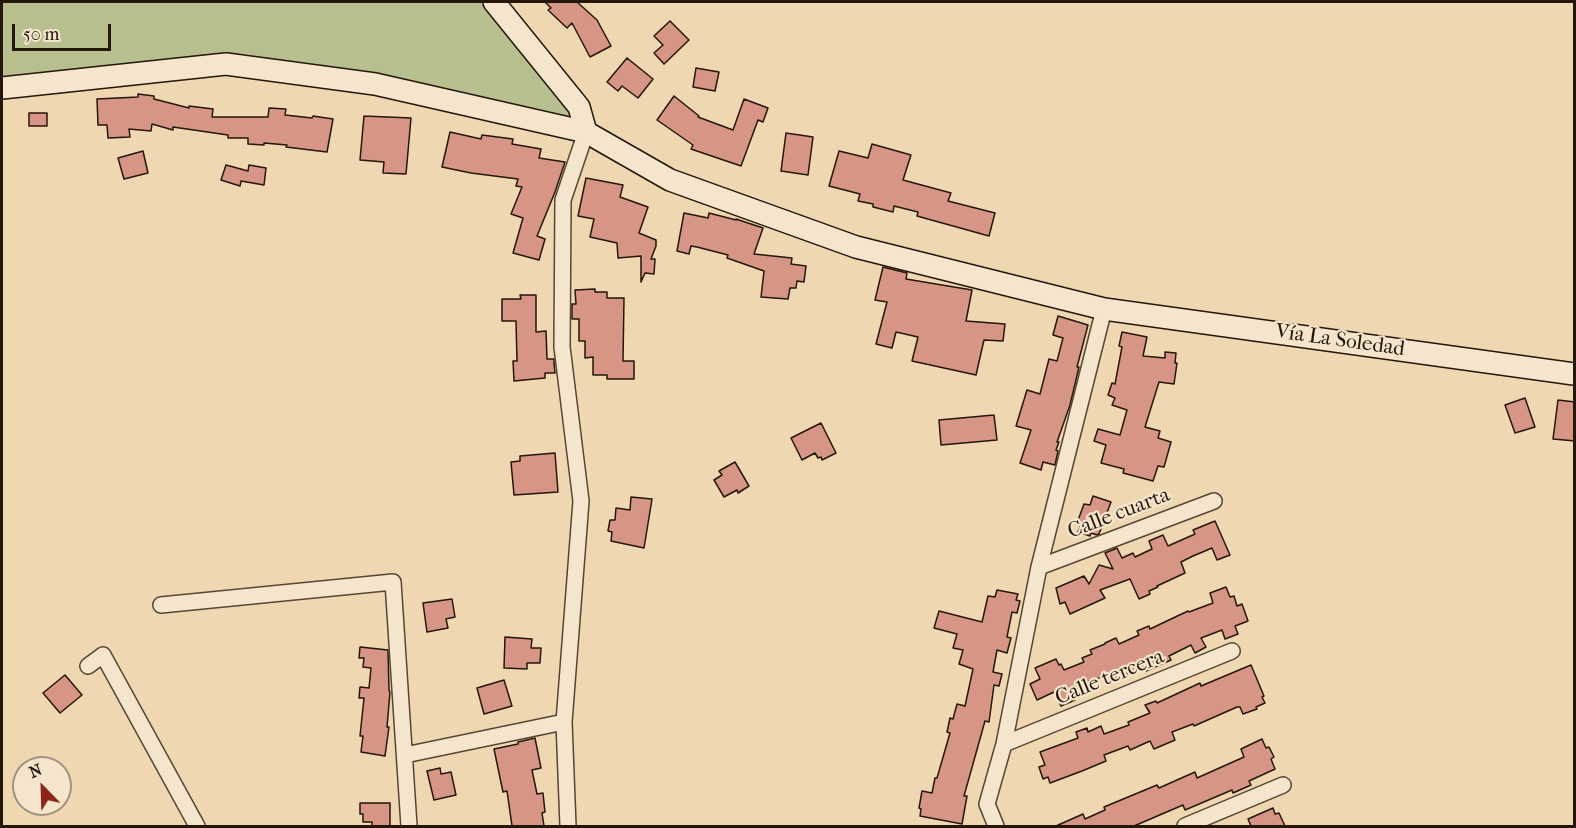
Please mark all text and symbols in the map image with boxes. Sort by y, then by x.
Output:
scale bar [15,12,114,50]
text: 50 m [23,24,59,45]
street label: Vía La Soledad [1274,319,1406,363]
street label: Calle cuarta [1064,483,1174,545]
street label: Calle tercera [1052,645,1168,711]
north arrow [12,756,72,816]
text: N [26,760,45,782]

